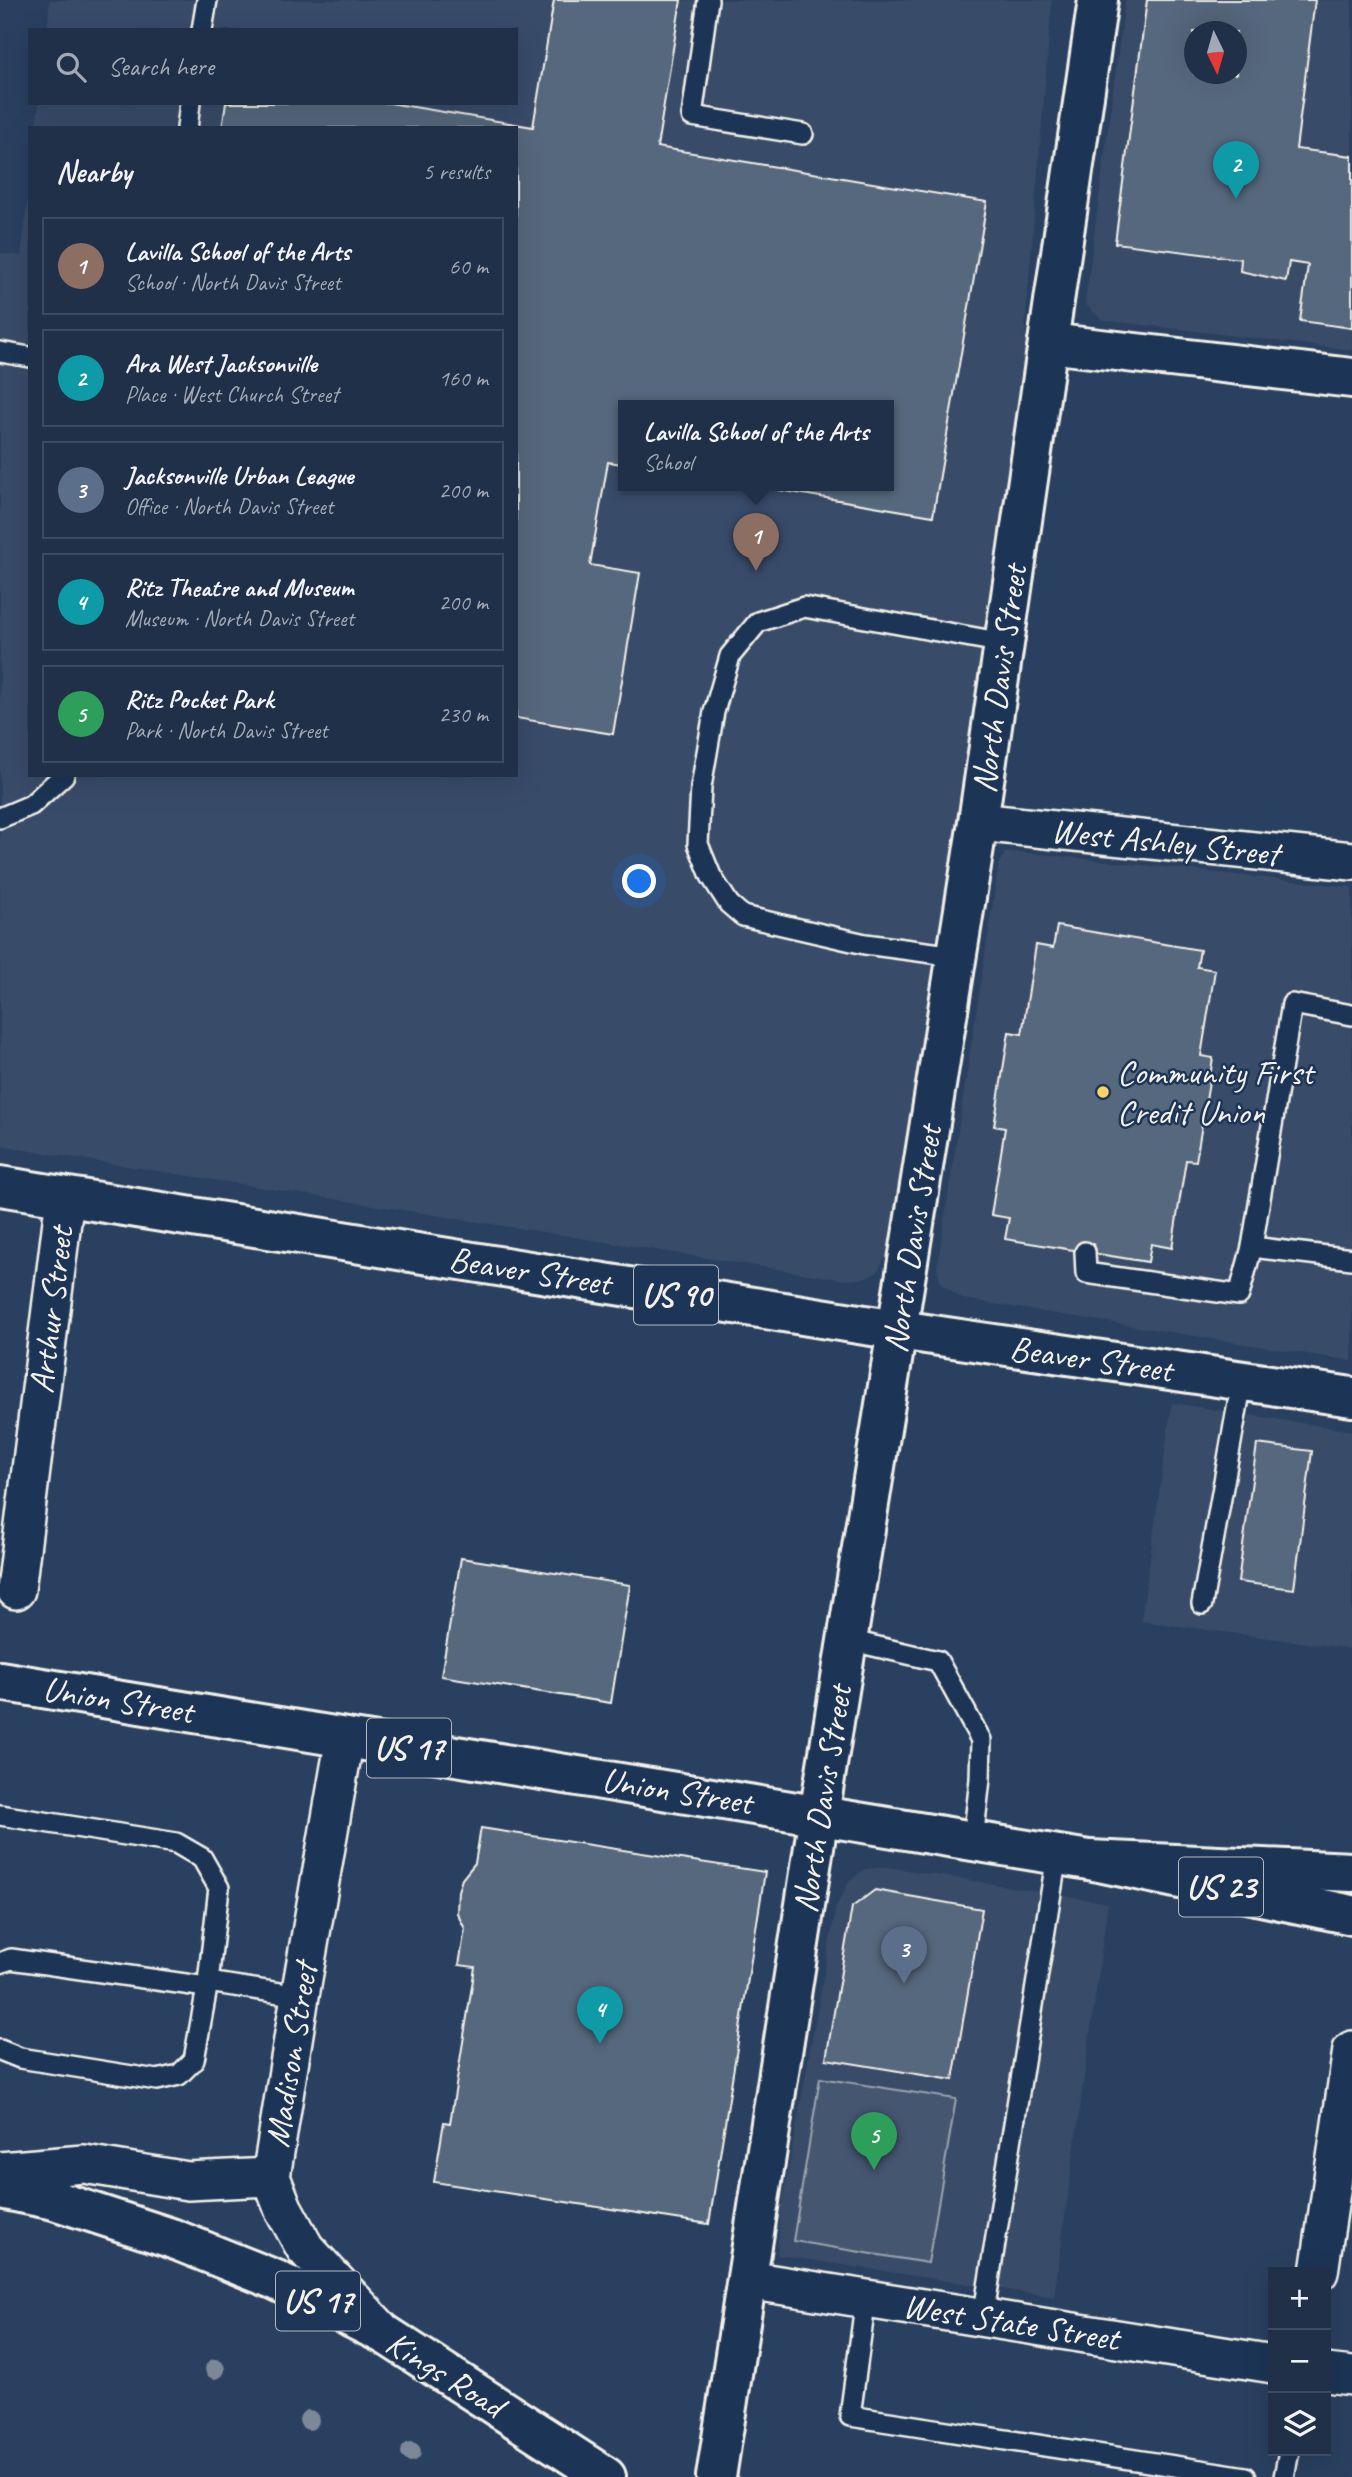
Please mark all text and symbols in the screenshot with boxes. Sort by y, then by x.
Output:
north arrow [1184,21,1247,84]
search box [28,28,518,105]
icon: search [52,48,90,86]
text: Search here [108,50,214,83]
pin: 2 [1213,141,1259,199]
text: Nearby [56,153,132,191]
text: 5 results [423,157,490,186]
text: Lavilla School of the Arts [125,235,350,268]
text: 1 [76,252,86,281]
text: 60 m [449,252,488,281]
text: School · North Davis Street [125,268,341,297]
text: Ara West Jacksonville [125,347,317,380]
text: 2 [76,364,86,393]
text: 160 m [439,364,488,393]
text: Place · West Church Street [125,380,339,409]
popup [618,400,894,491]
text: Lavilla School of the Arts [643,415,869,448]
text: School [643,448,693,477]
text: Jacksonville Urban League [125,459,354,492]
text: 3 [76,476,86,505]
text: 200 m [439,476,488,505]
text: Office · North Davis Street [125,492,333,521]
pin: 1 [733,513,779,571]
street label: North Davis Street [961,559,1038,796]
text: Ritz Theatre and Museum [125,571,354,604]
text: 4 [76,588,86,617]
text: 200 m [439,588,488,617]
text: Museum · North Davis Street [125,604,354,633]
text: Ritz Pocket Park [125,683,274,716]
text: 5 [76,700,86,729]
text: 230 m [439,700,488,729]
text: Park · North Davis Street [125,716,328,745]
street label: West Ashley Street [1049,808,1285,877]
your location [622,864,656,898]
place label: Community First Credit Union [1117,1050,1316,1135]
marker: Community First Credit Union [1095,1084,1111,1100]
street label: North Davis Street [872,1119,953,1356]
street label: Arthur Street [19,1221,84,1396]
street label: Beaver Street [446,1236,617,1307]
road number: US 90 [634,1266,718,1324]
street label: Beaver Street [1007,1325,1178,1393]
street label: Union Street [40,1666,200,1735]
street label: North Davis Street [782,1679,863,1916]
road number: US 17 [367,1718,451,1778]
street label: Union Street [599,1757,759,1826]
road number: US 23 [1179,1857,1263,1916]
pin: 3 [881,1926,927,1984]
street label: Madison Street [254,1955,328,2150]
pin: 4 [577,1986,623,2044]
pin: 5 [851,2112,897,2170]
map controls [1268,2267,1331,2456]
button: + [1268,2267,1331,2330]
road number: US 17 [276,2272,360,2330]
street label: West State Street [900,2283,1125,2362]
street label: Kings Road [378,2320,517,2431]
button: − [1268,2330,1331,2393]
button: layers [1268,2393,1331,2456]

